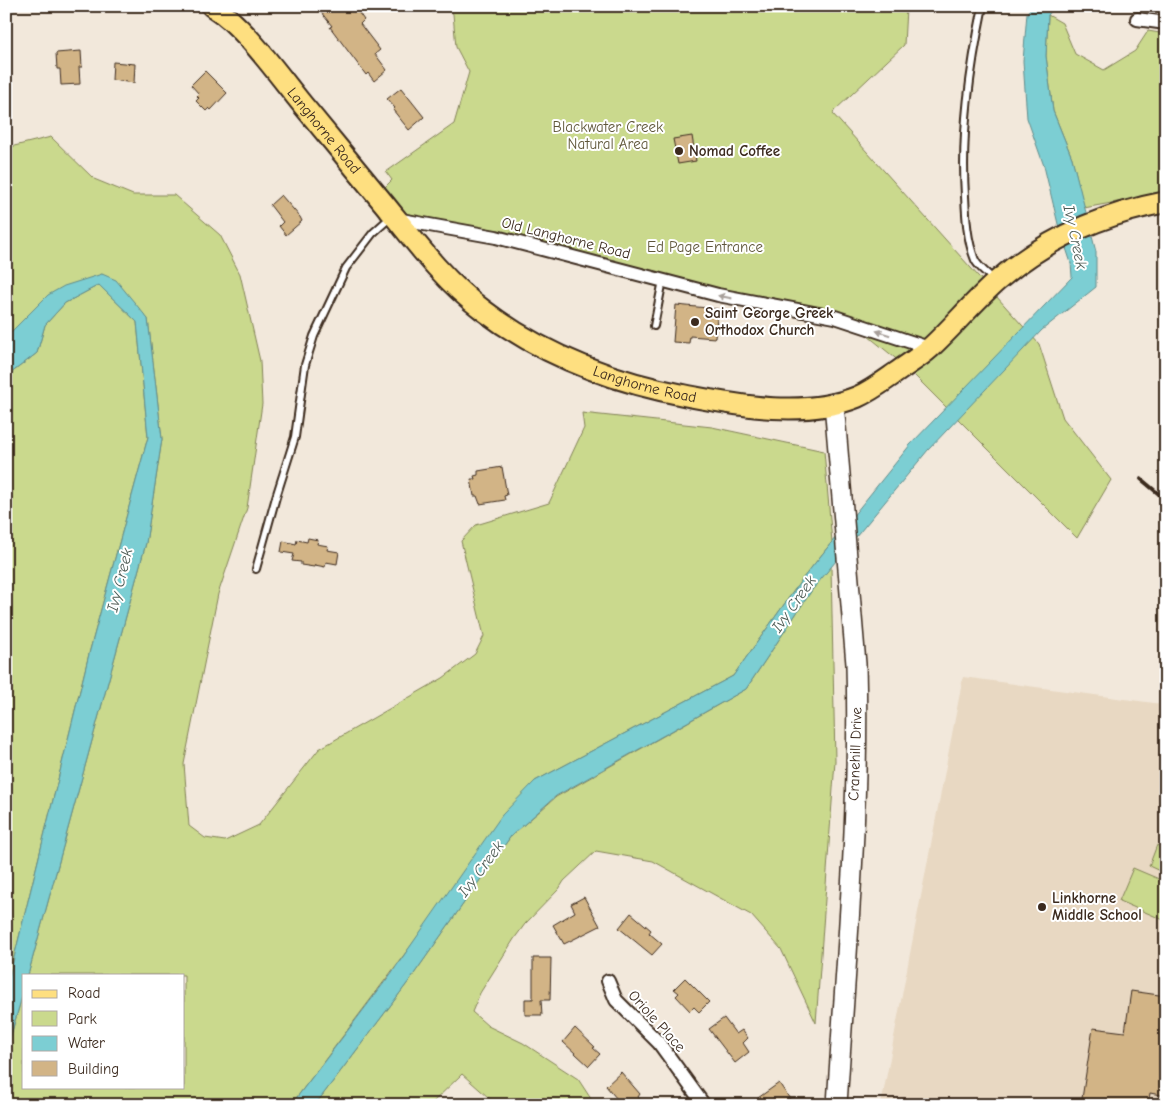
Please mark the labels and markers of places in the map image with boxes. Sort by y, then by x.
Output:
place label: Nomad Coffee [689,142,780,160]
marker: Nomad Coffee [673,145,685,157]
place label: Saint George Greek Orthodox Church [705,304,834,339]
marker: Saint George Greek Orthodox Church [689,316,701,328]
place label: Linkhorne Middle School [1052,889,1142,924]
marker: Linkhorne Middle School [1036,901,1048,913]

